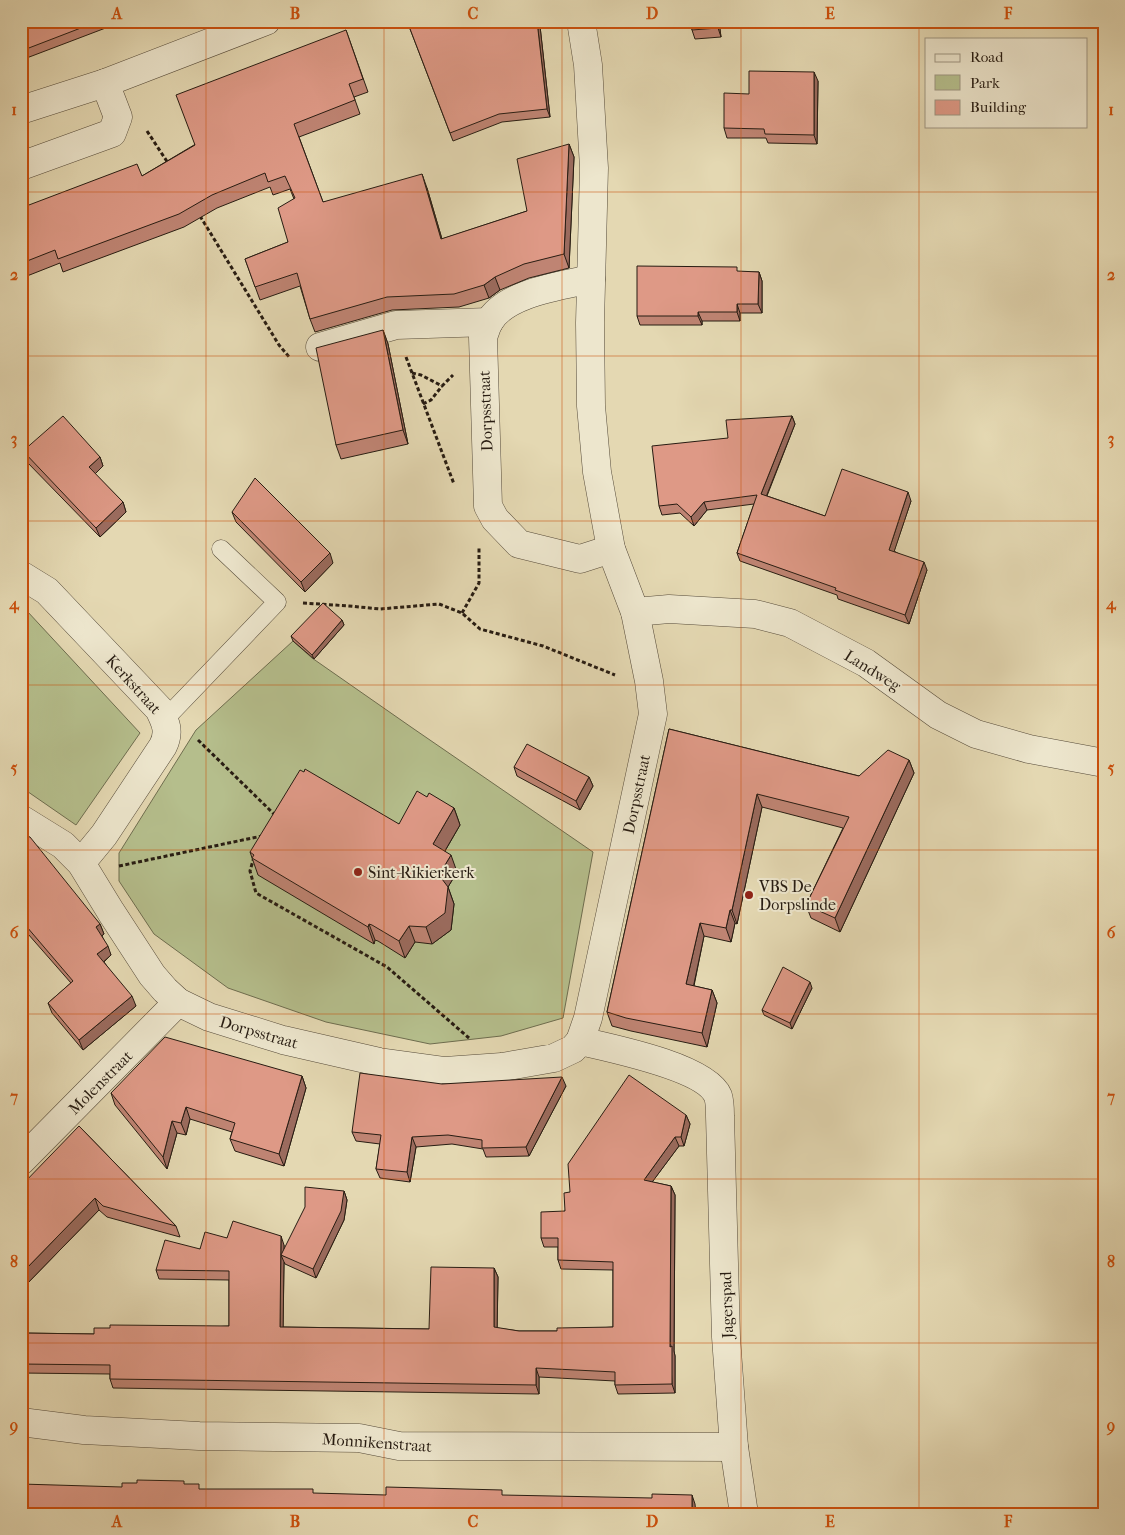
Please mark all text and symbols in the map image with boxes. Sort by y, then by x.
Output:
text: A [111,4,123,23]
text: B [290,4,300,23]
text: C [468,4,479,23]
text: D [646,4,658,23]
text: E [825,4,835,23]
text: F [1003,4,1013,23]
legend [925,38,1088,128]
text: Road [970,48,1004,66]
text: Park [970,74,1000,92]
text: Building [970,98,1027,116]
text: 1 [11,100,17,119]
text: 1 [1108,100,1114,119]
text: 2 [10,265,18,284]
text: 2 [1107,265,1115,284]
street label: Dorpsstraat [475,370,496,452]
text: 3 [11,429,17,449]
text: 3 [1108,429,1114,449]
text: 4 [8,594,20,614]
text: 4 [1105,594,1117,614]
street label: Landweg [841,646,905,695]
street label: Kerkstraat [102,651,165,718]
street label: Dorpsstraat [619,752,654,836]
text: 5 [11,758,18,777]
text: 5 [1108,758,1115,777]
place label: Sint-Rikierkerk [368,863,475,882]
marker: Sint-Rikierkerk [352,866,364,878]
place label: VBS De Dorpslinde [758,877,836,914]
marker: VBS De Dorpslinde [743,889,755,901]
text: 6 [10,923,19,942]
text: 6 [1107,923,1116,942]
street label: Dorpsstraat [217,1012,301,1053]
street label: Molenstraat [64,1046,137,1118]
text: 7 [9,1087,18,1106]
text: 7 [1106,1087,1115,1106]
text: 8 [10,1252,18,1271]
text: 8 [1107,1252,1115,1271]
street label: Jagerspad [716,1271,737,1341]
text: 9 [9,1416,18,1436]
text: 9 [1106,1416,1115,1436]
street label: Monnikenstraat [321,1429,433,1456]
text: A [111,1512,123,1531]
text: B [290,1512,300,1531]
text: C [468,1512,479,1531]
text: D [646,1512,658,1531]
text: E [825,1512,835,1531]
text: F [1003,1512,1013,1531]

